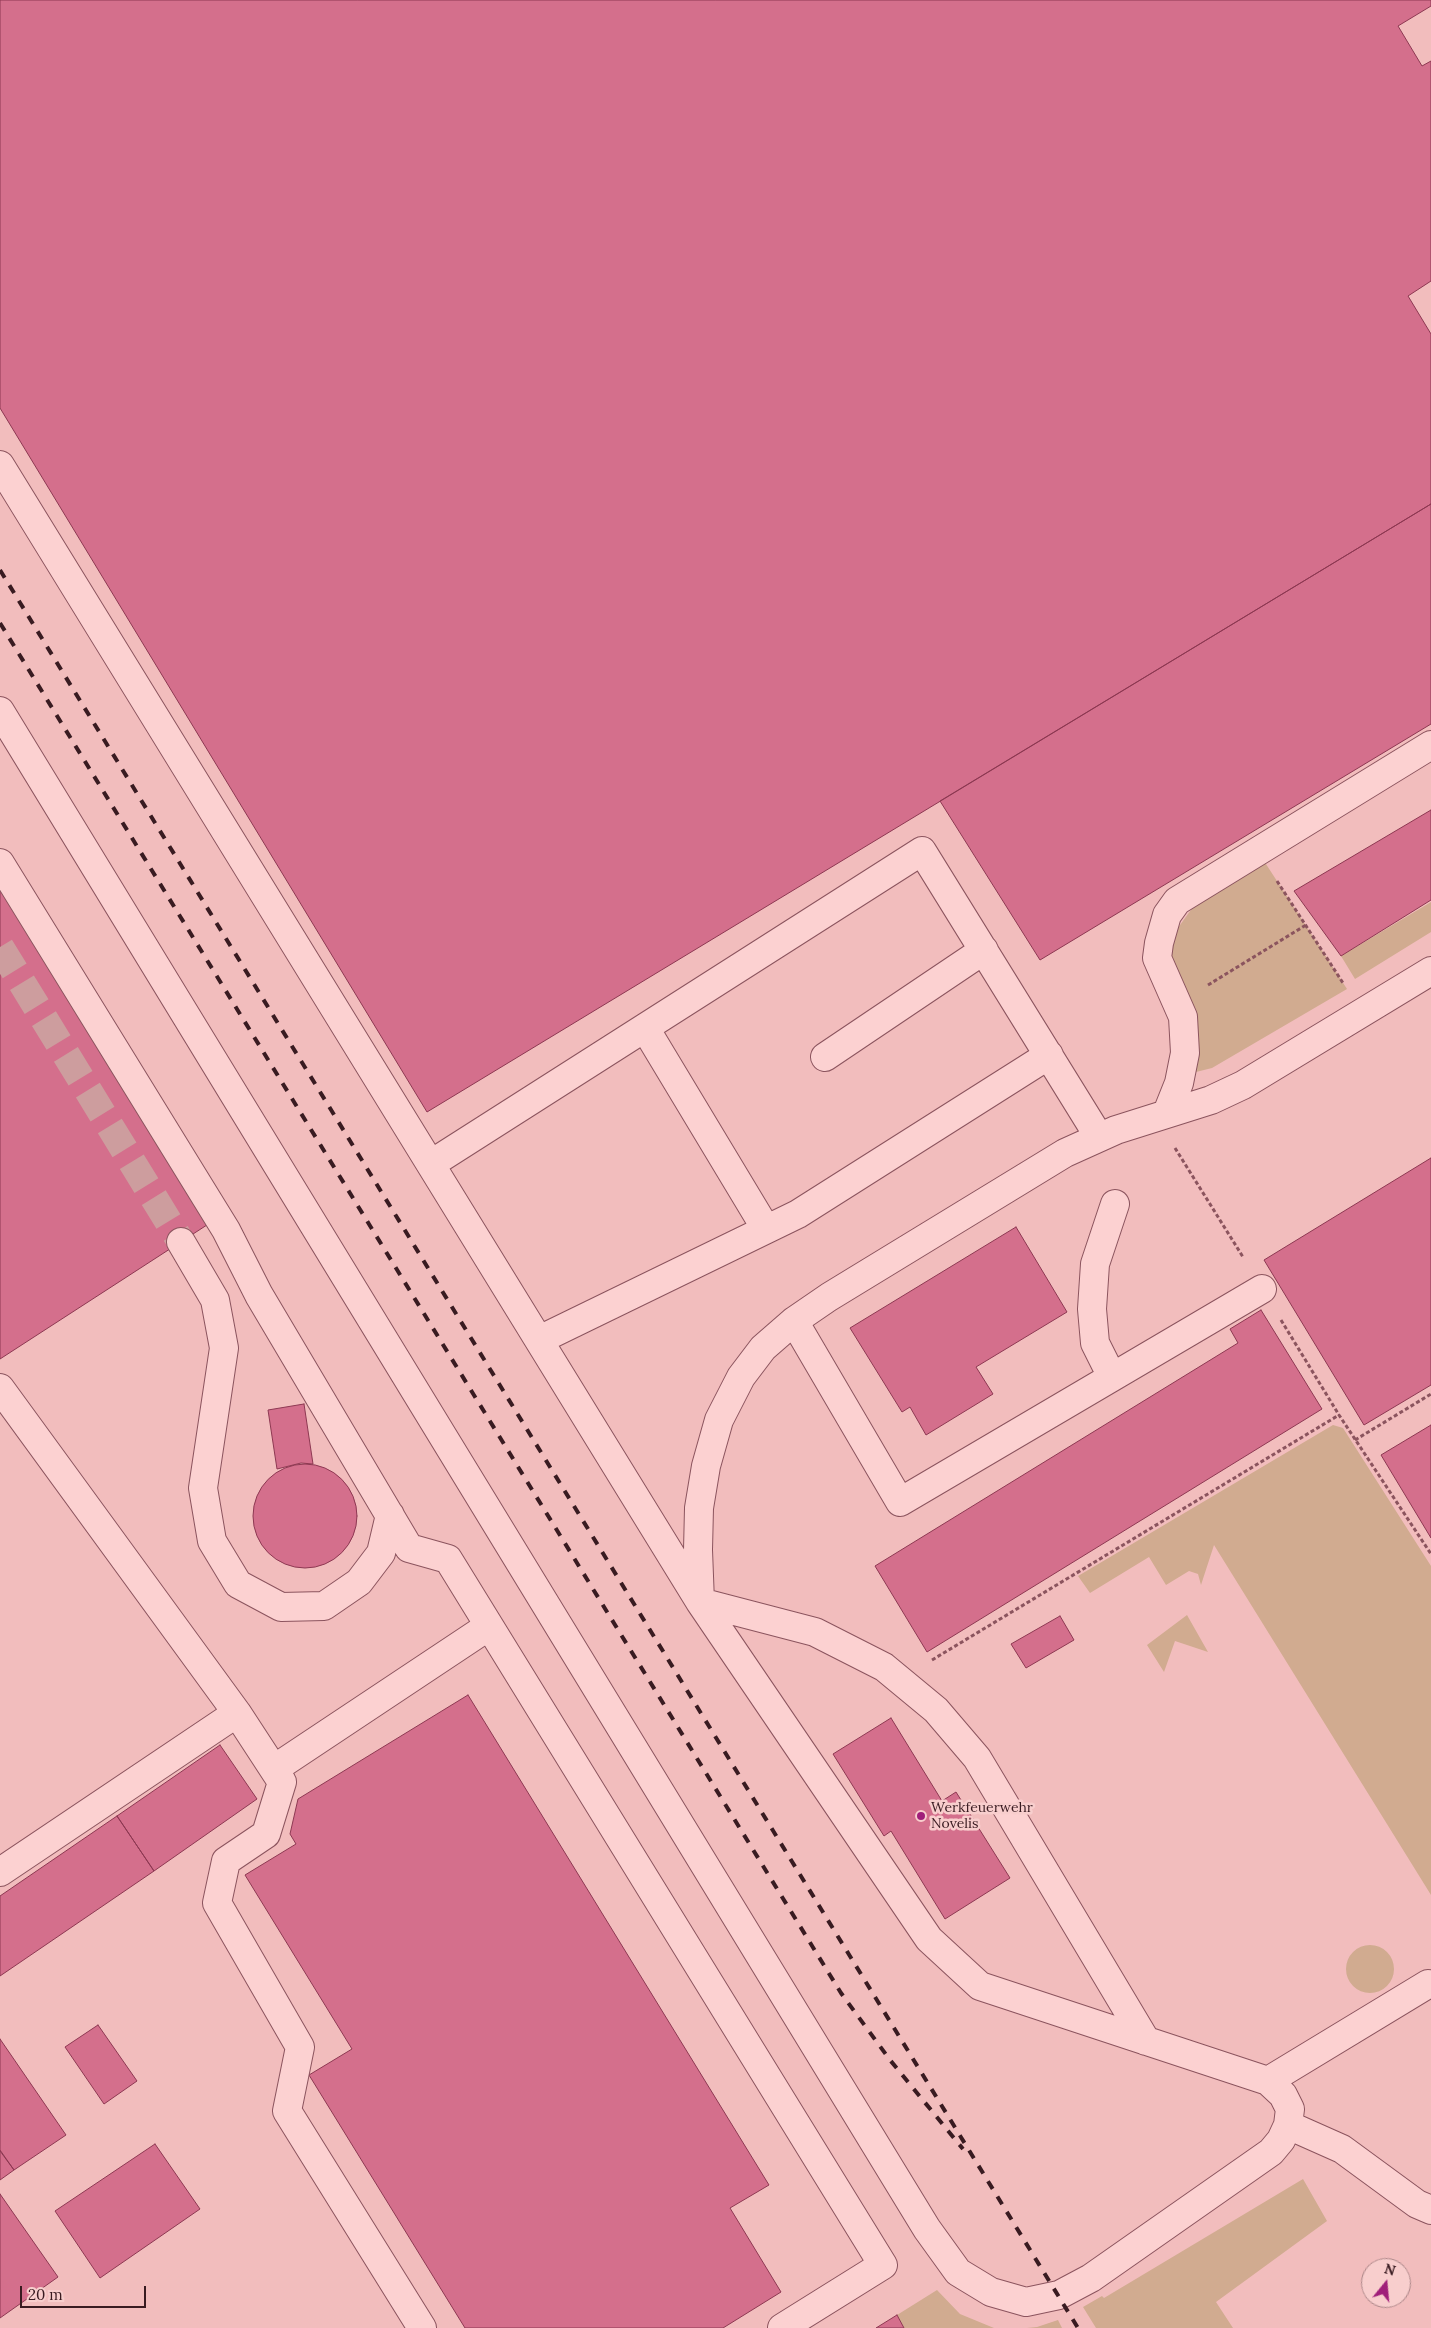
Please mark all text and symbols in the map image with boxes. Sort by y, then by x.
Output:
place label: Werkfeuerwehr Novelis [931,1800,1033,1832]
marker: Werkfeuerwehr Novelis [915,1810,927,1822]
north arrow [1361,2258,1411,2308]
text: N [1382,2259,1398,2280]
scale bar [22,2276,149,2308]
text: 20 m [28,2285,63,2304]

